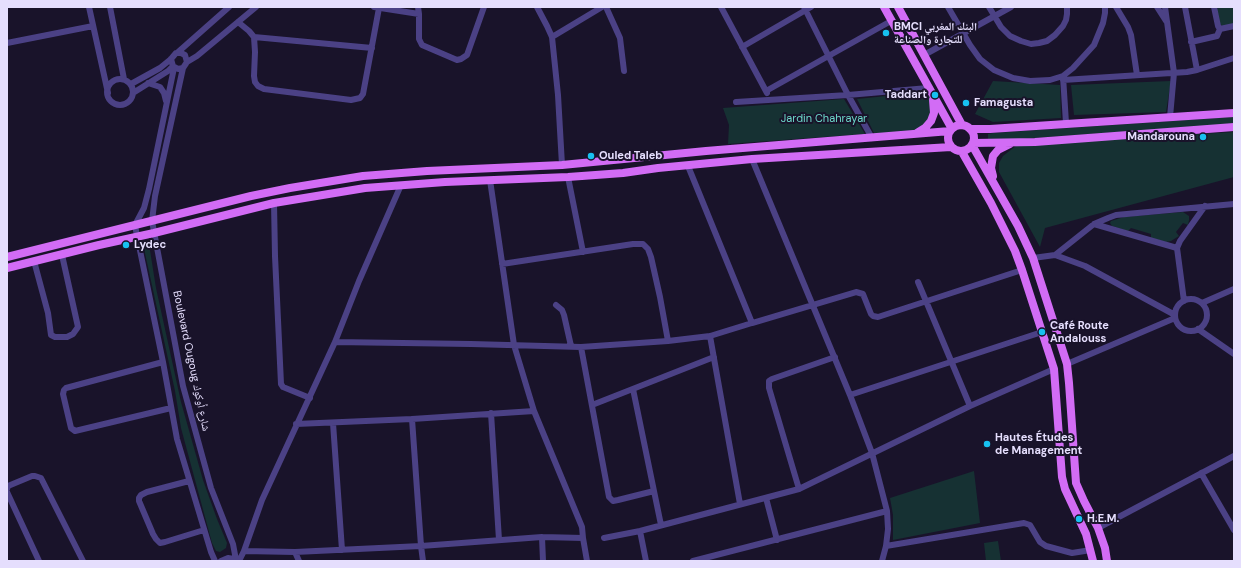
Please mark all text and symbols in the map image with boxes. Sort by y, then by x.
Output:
place label: BMCI البنك المغربي للتجارة والصناعة [894,20,977,46]
marker: BMCI البنك المغربي للتجارة والصناعة [881,28,891,38]
place label: Taddart [885,88,927,102]
marker: Taddart [930,90,940,100]
place label: Famagusta [974,96,1033,110]
marker: Famagusta [961,98,971,108]
park label: Jardin Chahrayar [781,112,867,126]
place label: Mandarouna [1127,130,1195,144]
marker: Mandarouna [1198,132,1208,142]
place label: Ouled Taleb [599,149,663,163]
marker: Ouled Taleb [586,151,596,161]
place label: Lydec [134,238,166,252]
marker: Lydec [121,240,131,250]
street label: Boulevard Ougoug شارع أوكوك [170,290,212,432]
place label: Café Route Andalouss [1050,319,1109,345]
marker: Café Route Andalouss [1037,327,1047,337]
place label: Hautes Études de Management [995,431,1082,457]
marker: Hautes Études de Management [982,439,992,449]
place label: H.E.M. [1087,512,1119,526]
marker: H.E.M. [1074,514,1084,524]

